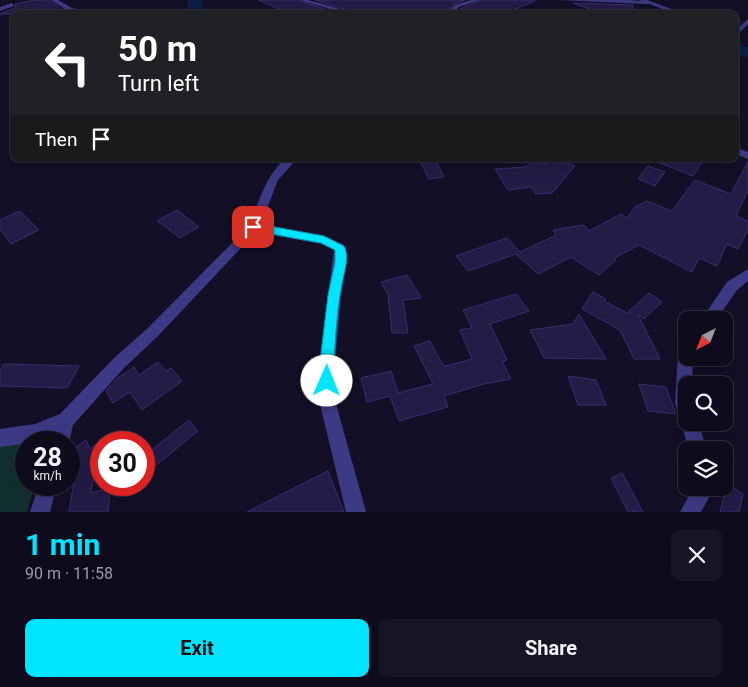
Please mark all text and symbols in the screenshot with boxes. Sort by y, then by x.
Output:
text: 50 m [118,29,197,70]
icon: left [35,30,100,95]
text: Turn left [118,71,199,96]
icon: arrive [87,125,115,153]
text: Then [35,128,77,151]
pin [232,206,274,248]
icon: arrive [239,213,267,241]
north arrow [678,311,732,366]
map controls [678,311,733,496]
position arrow [300,354,352,406]
button: search [678,376,733,431]
speed limit sign: 30 [90,431,155,496]
button: layers [678,441,733,496]
text: 28 [33,443,62,472]
text: km/h [33,469,62,483]
text: 1 min [25,527,100,562]
button: close [671,529,723,581]
text: 90 m · 11:58 [25,564,113,583]
button: Exit [25,619,369,677]
button: Share [379,619,723,677]

